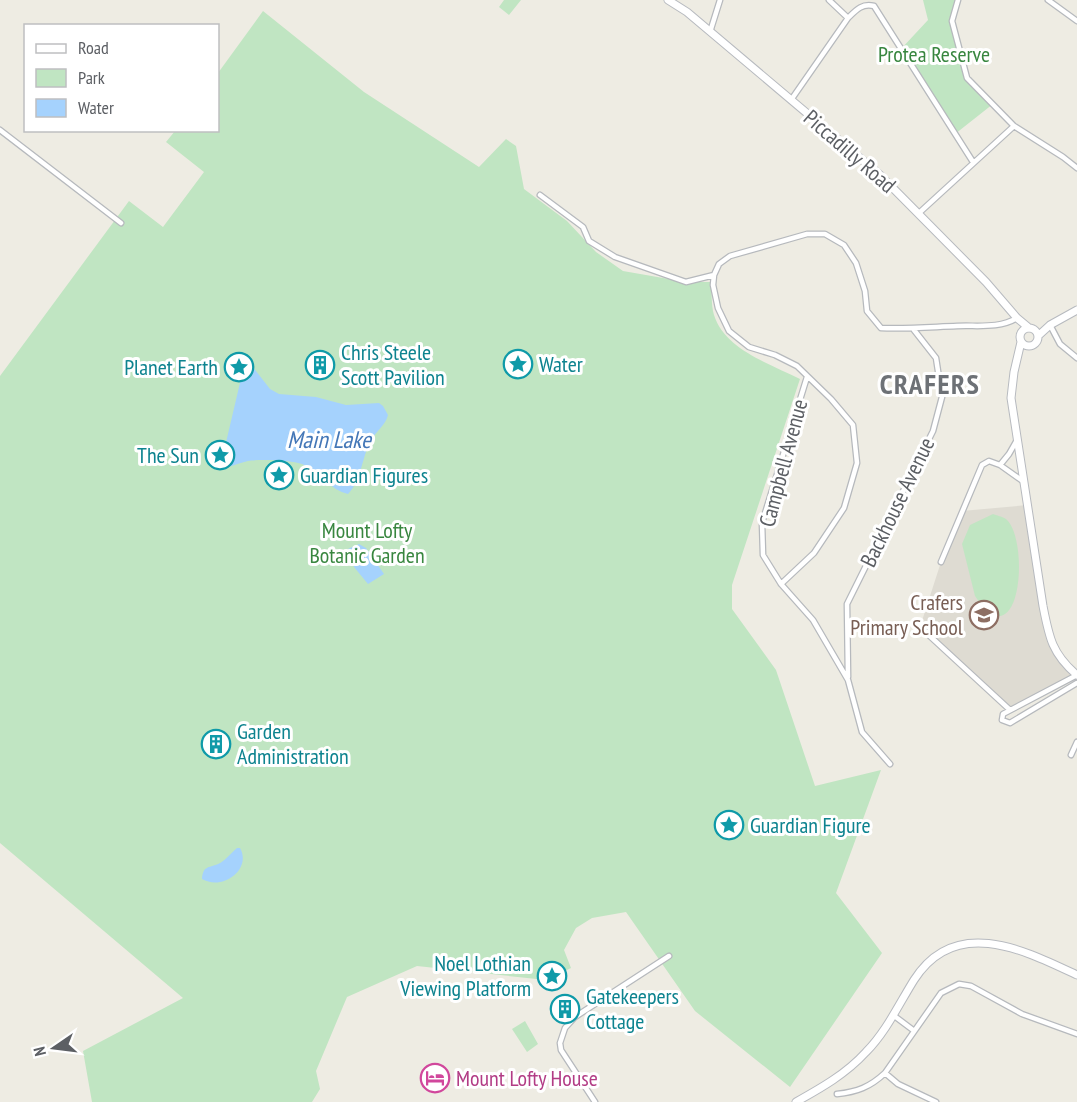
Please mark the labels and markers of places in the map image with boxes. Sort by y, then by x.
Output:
place label: Chris Steele Scott Pavilion [341,338,445,391]
place icon: Water [502,348,534,380]
building icon: Chris Steele Scott Pavilion [304,349,336,381]
place label: Water [539,350,583,378]
place icon: Planet Earth [223,351,255,383]
place label: Planet Earth [124,353,218,381]
place icon: The Sun [204,439,236,471]
place label: The Sun [137,441,199,469]
place icon: Guardian Figures [263,459,295,491]
place label: Guardian Figures [300,461,428,489]
place label: Crafers Primary School [850,588,964,641]
school or university icon: Crafers Primary School [968,599,1000,631]
place label: Garden Administration [237,717,349,770]
building icon: Garden Administration [200,728,232,760]
place icon: Guardian Figure [713,809,745,841]
place label: Guardian Figure [750,811,871,839]
place label: Noel Lothian Viewing Platform [399,949,531,1002]
place icon: Noel Lothian Viewing Platform [536,960,568,992]
place label: Gatekeepers Cottage [586,982,679,1035]
building icon: Gatekeepers Cottage [549,993,581,1025]
hotel icon: Mount Lofty House [419,1062,451,1094]
place label: Mount Lofty House [456,1064,598,1092]

